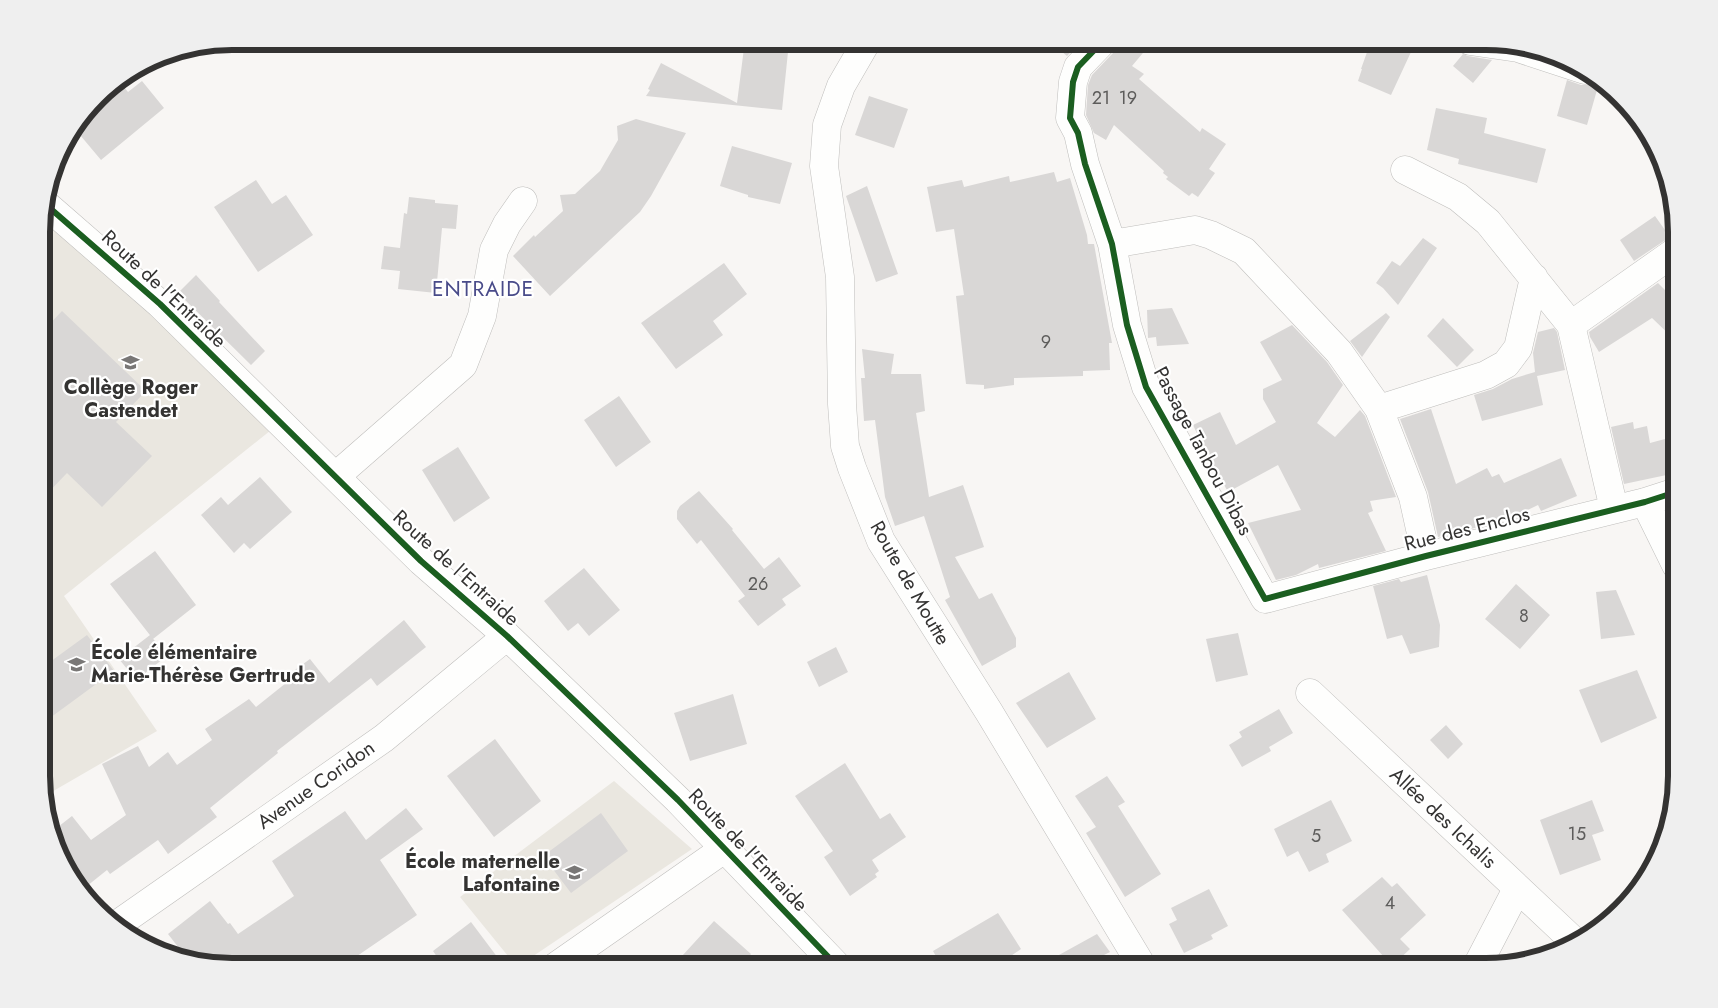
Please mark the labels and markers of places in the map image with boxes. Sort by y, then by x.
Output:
school or university icon: Collège Roger Castendet [121,353,141,373]
place label: Collège Roger Castendet [64,373,199,425]
place label: École élémentaire Marie-Thérèse Gertrude [91,637,315,690]
school or university icon: École élémentaire Marie-Thérèse Gertrude [67,654,87,674]
place label: École maternelle Lafontaine [405,846,560,899]
school or university icon: École maternelle Lafontaine [564,863,584,883]

